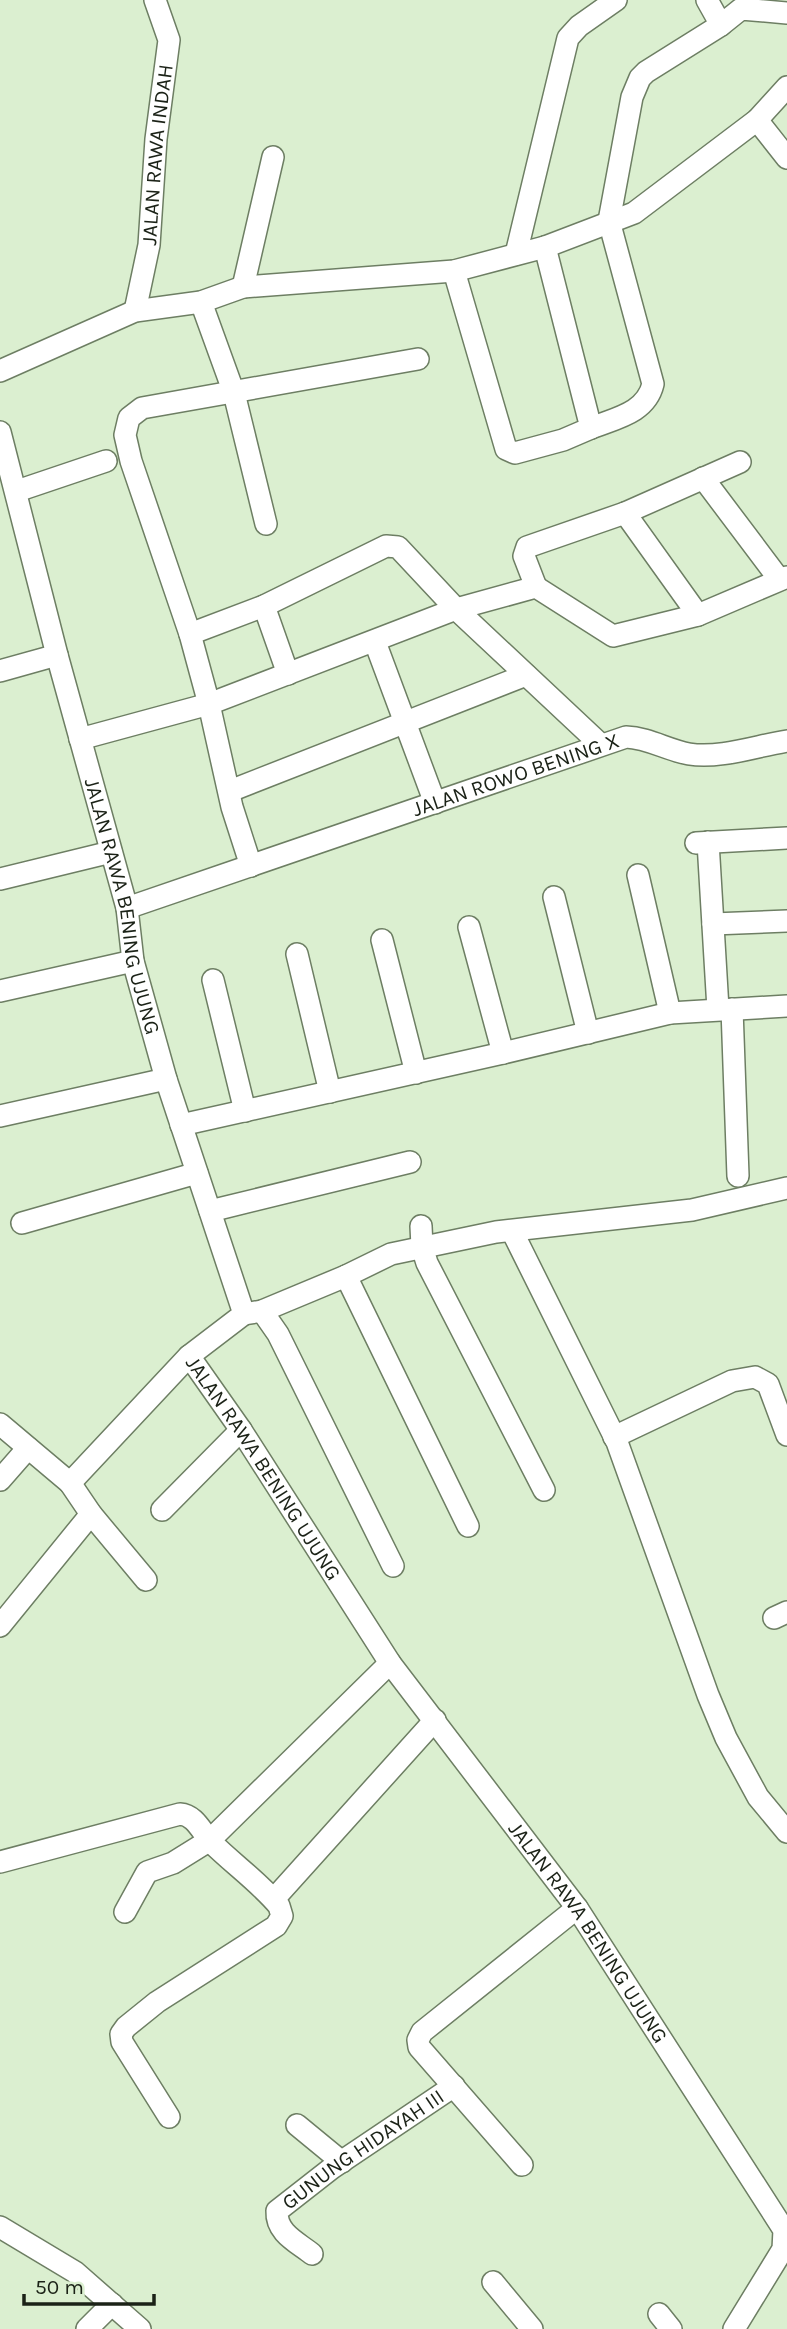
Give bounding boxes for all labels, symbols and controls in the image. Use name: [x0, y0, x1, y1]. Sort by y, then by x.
street label: JALAN RAWA INDAH: [137, 63, 178, 246]
street label: JALAN ROWO BENING X: [409, 728, 622, 821]
street label: JALAN RAWA BENING UJUNG: [80, 775, 165, 1037]
street label: JALAN RAWA BENING UJUNG: [181, 1352, 346, 1585]
street label: JALAN RAWA BENING UJUNG: [504, 1817, 673, 2047]
street label: GUNUNG HIDAYAH III: [277, 2084, 448, 2215]
scale bar: [24, 2262, 154, 2306]
text: 50 m: [35, 2275, 84, 2299]

